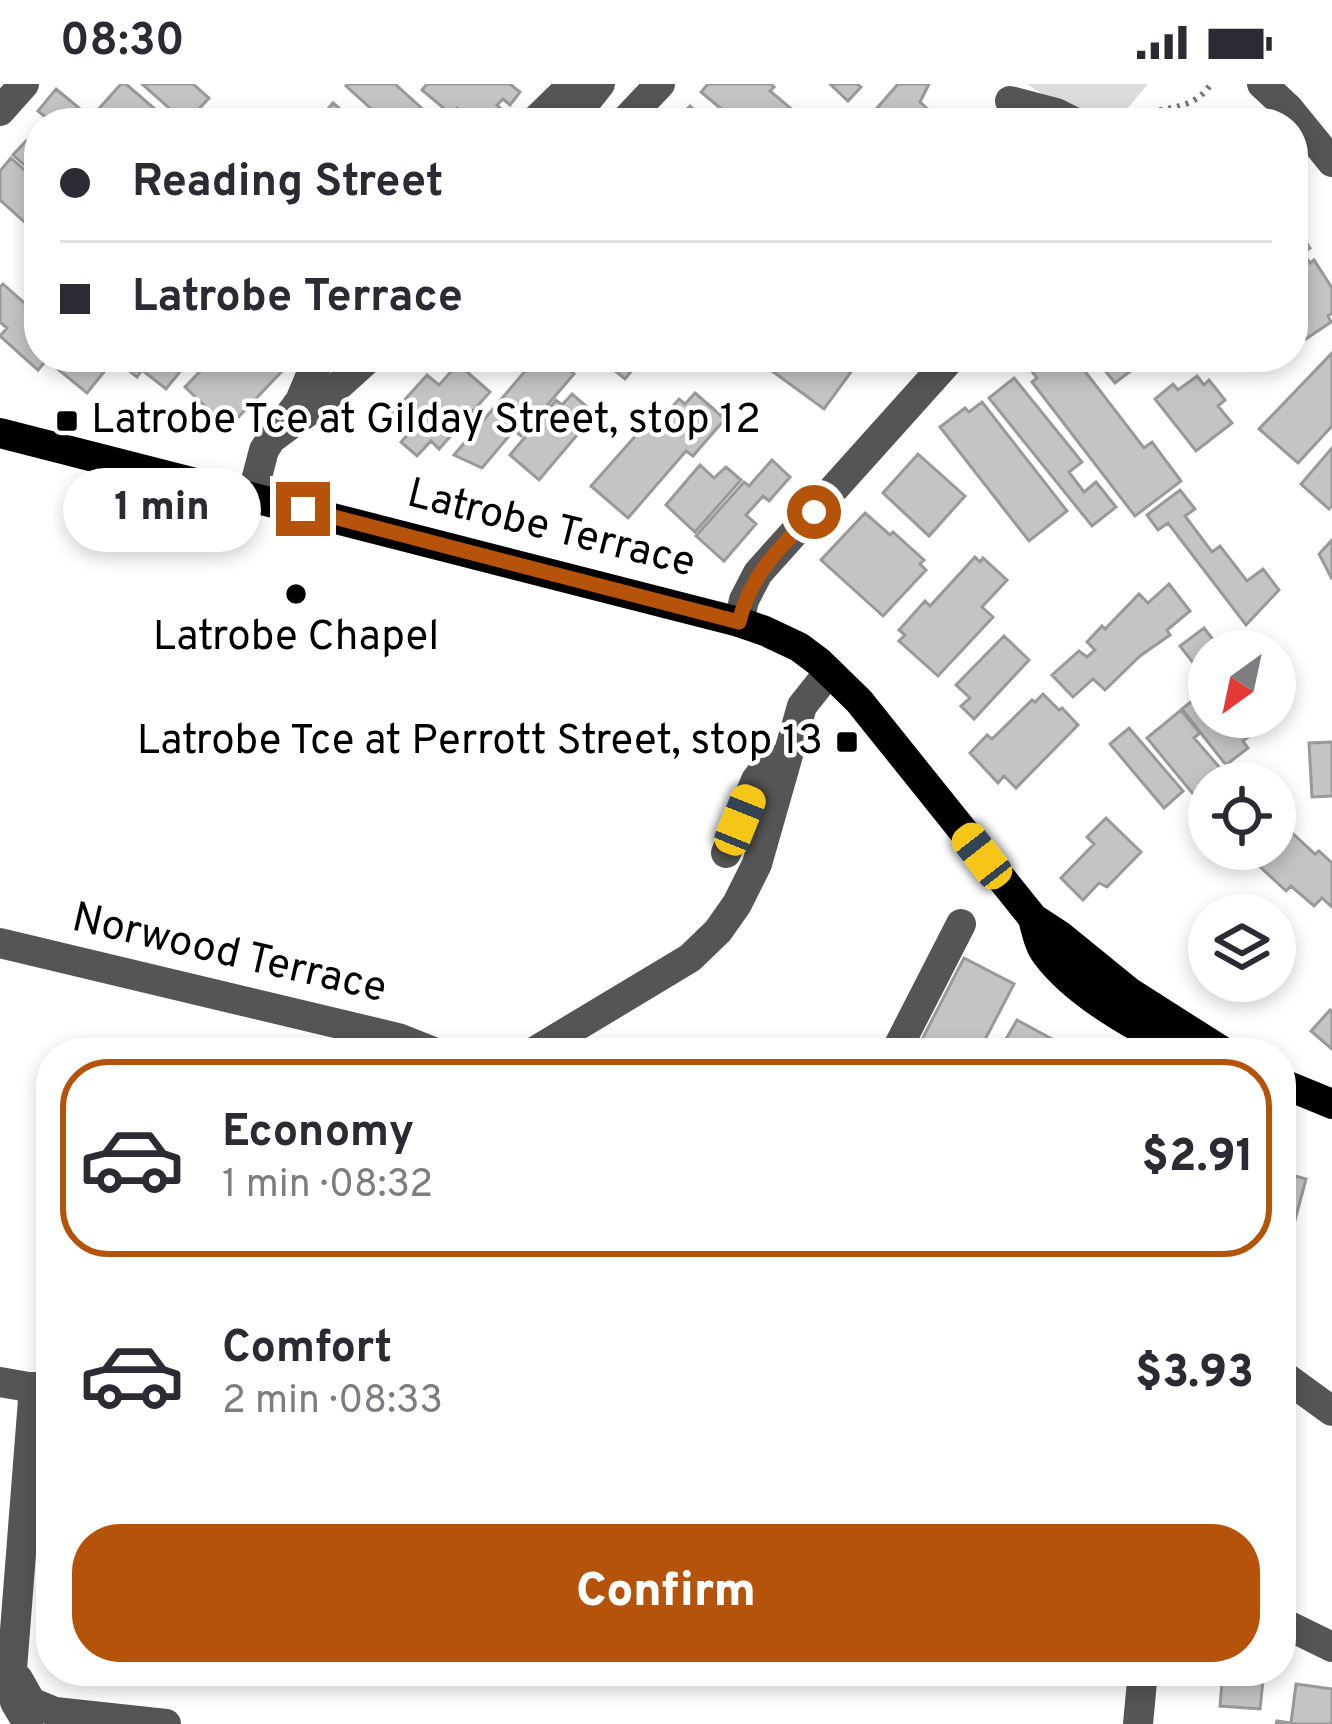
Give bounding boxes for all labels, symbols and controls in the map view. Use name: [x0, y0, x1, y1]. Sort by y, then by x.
text: 08:30: [60, 14, 185, 71]
text: Reading Street: [132, 155, 444, 212]
text: Latrobe Terrace: [132, 270, 463, 327]
place label: Latrobe Tce at Gilday Street, stop 12: [91, 395, 761, 448]
marker: Latrobe Tce at Gilday Street, stop 12: [54, 408, 80, 434]
callout: 1 min: [63, 467, 261, 551]
street label: Latrobe Terrace: [402, 469, 700, 591]
route end: [276, 482, 330, 536]
text: 1 min: [114, 485, 210, 534]
route start: [787, 485, 841, 539]
marker: Latrobe Chapel: [283, 581, 309, 607]
place label: Latrobe Chapel: [153, 612, 439, 665]
north arrow: [1188, 630, 1296, 738]
map controls: [1188, 630, 1296, 1002]
place label: Latrobe Tce at Perrott Street, stop 13: [137, 716, 823, 769]
marker: Latrobe Tce at Perrott Street, stop 13: [834, 729, 860, 755]
button: locate: [1188, 762, 1296, 870]
car: [710, 780, 770, 860]
car: [946, 817, 1018, 895]
street label: Norwood Terrace: [67, 893, 391, 1017]
button: layers: [1188, 894, 1296, 1002]
icon: car: [78, 1104, 186, 1212]
text: Economy: [222, 1105, 414, 1162]
text: $2.91: [1142, 1130, 1254, 1187]
text: 1 min · 08:32: [222, 1162, 433, 1211]
icon: car: [78, 1320, 186, 1428]
text: Comfort: [222, 1321, 392, 1378]
text: $3.93: [1135, 1346, 1254, 1403]
text: 2 min · 08:33: [222, 1378, 443, 1427]
button: Confirm: [72, 1524, 1260, 1662]

